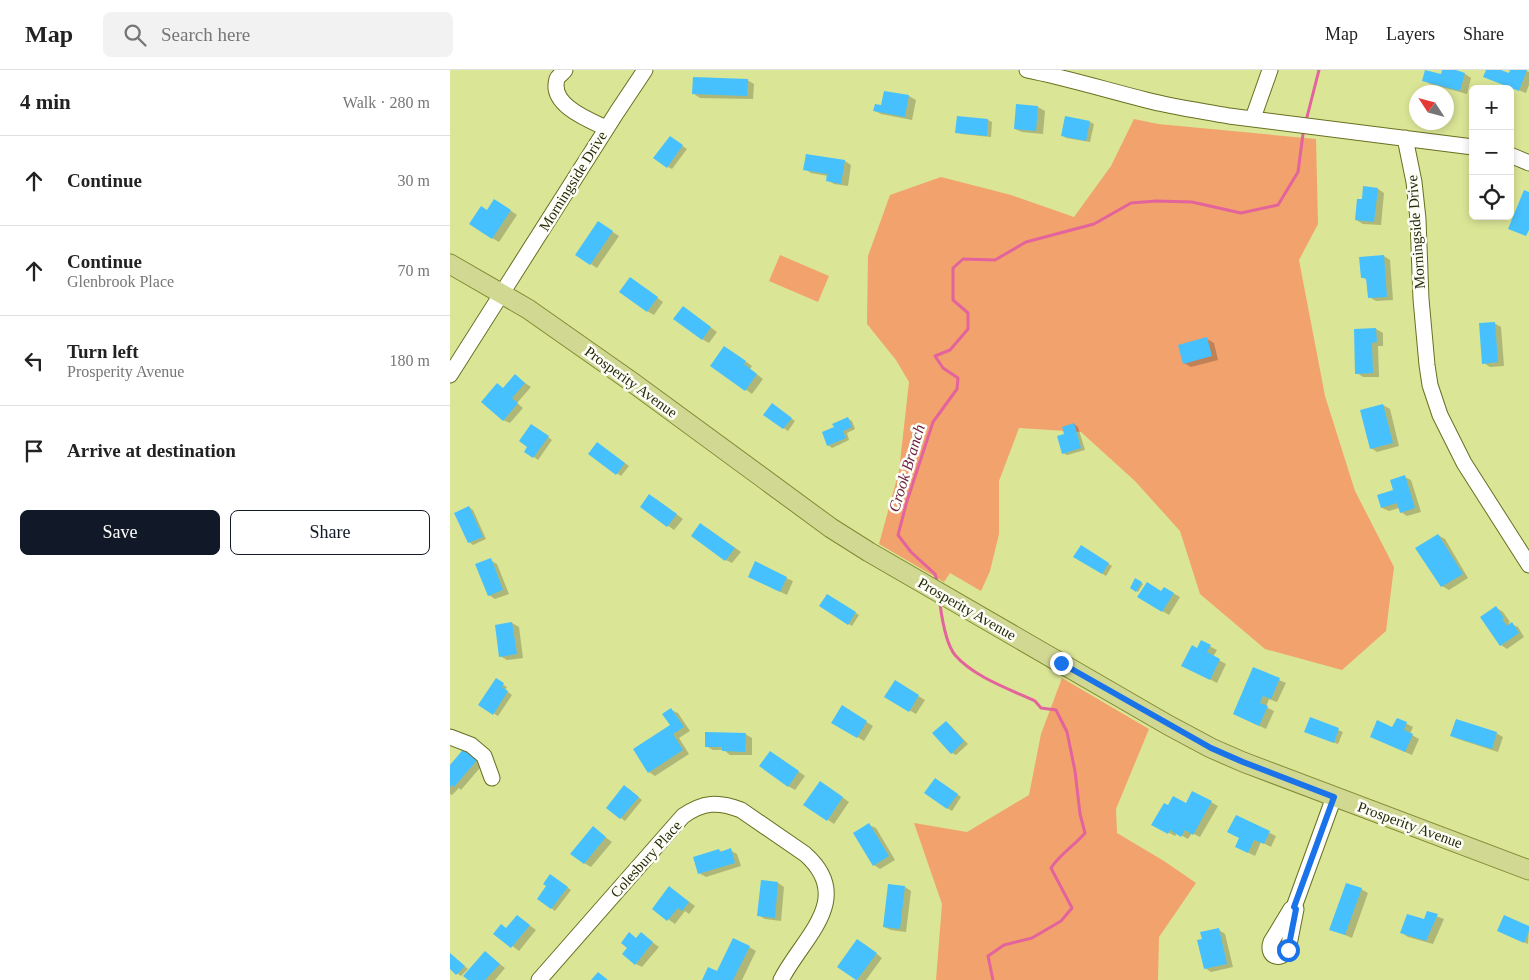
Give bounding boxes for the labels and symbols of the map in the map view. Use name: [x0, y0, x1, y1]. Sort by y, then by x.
north arrow: [1409, 85, 1454, 130]
street label: Morningside Drive: [536, 128, 610, 234]
street label: Morningside Drive: [1404, 174, 1428, 290]
street label: Prosperity Avenue: [582, 343, 681, 421]
water label: Crook Branch: [885, 422, 928, 514]
street label: Prosperity Avenue: [915, 575, 1019, 644]
route end: [1050, 652, 1073, 675]
street label: Prosperity Avenue: [1356, 799, 1465, 851]
street label: Colesbury Place: [607, 817, 685, 901]
route start: [1277, 939, 1300, 962]

